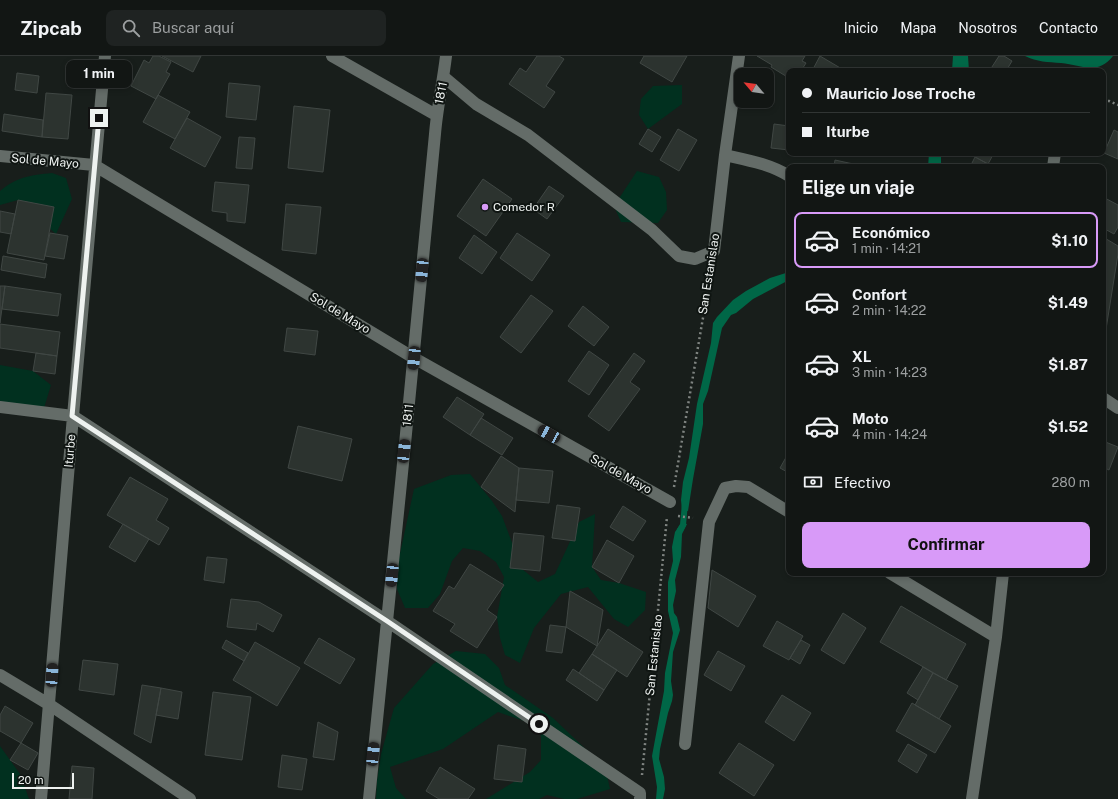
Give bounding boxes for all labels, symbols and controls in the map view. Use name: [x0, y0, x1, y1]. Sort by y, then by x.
search box: [106, 10, 386, 46]
text: Zipcab: [20, 17, 82, 39]
icon: search: [120, 17, 142, 39]
text: Buscar aquí: [152, 19, 234, 36]
text: Inicio: [844, 20, 878, 36]
text: Mapa: [900, 20, 936, 36]
text: Nosotros: [958, 20, 1017, 36]
text: Contacto: [1039, 20, 1098, 36]
callout: 1 min: [66, 60, 132, 88]
text: 1 min: [83, 66, 115, 81]
north arrow: [734, 68, 774, 108]
map controls: [734, 68, 774, 108]
street label: 1811: [432, 81, 450, 105]
text: Mauricio Jose Troche: [826, 85, 976, 102]
route end: [90, 109, 108, 127]
text: Iturbe: [826, 123, 870, 140]
street label: Sol de Mayo: [10, 151, 80, 171]
text: Elige un viaje: [802, 177, 915, 198]
place label: Comedor R: [493, 200, 555, 214]
marker: Comedor R: [480, 202, 490, 212]
icon: car: [804, 222, 840, 258]
text: Económico: [852, 224, 930, 241]
street label: San Estanislao: [696, 232, 722, 316]
text: $1.10: [1051, 232, 1088, 249]
text: 1 min · 14:21: [852, 241, 921, 256]
car: [415, 258, 429, 282]
icon: car: [804, 284, 840, 320]
text: Confort: [852, 286, 907, 303]
street label: Sol de Mayo: [307, 289, 373, 337]
text: $1.49: [1048, 294, 1088, 311]
text: 2 min · 14:22: [852, 303, 926, 318]
car: [407, 345, 421, 371]
icon: car: [804, 346, 840, 382]
text: XL: [852, 348, 871, 365]
text: $1.87: [1048, 356, 1088, 373]
text: 3 min · 14:23: [852, 365, 927, 380]
street label: 1811: [400, 403, 416, 427]
icon: car: [804, 408, 840, 444]
text: Moto: [852, 410, 889, 427]
text: $1.52: [1048, 418, 1088, 435]
car: [536, 423, 562, 445]
text: 4 min · 14:24: [852, 427, 927, 442]
street label: Iturbe: [62, 433, 78, 468]
car: [397, 438, 411, 464]
street label: Sol de Mayo: [588, 451, 654, 497]
icon: cash: [802, 471, 824, 493]
text: Efectivo: [834, 474, 891, 491]
text: 280 m: [1052, 475, 1090, 490]
button: Confirmar: [802, 522, 1090, 568]
car: [385, 562, 399, 588]
street label: San Estanislao: [643, 613, 665, 696]
car: [45, 663, 59, 687]
route start: [530, 715, 548, 733]
car: [366, 741, 380, 767]
scale bar: [12, 771, 74, 790]
text: 20 m: [18, 774, 43, 786]

